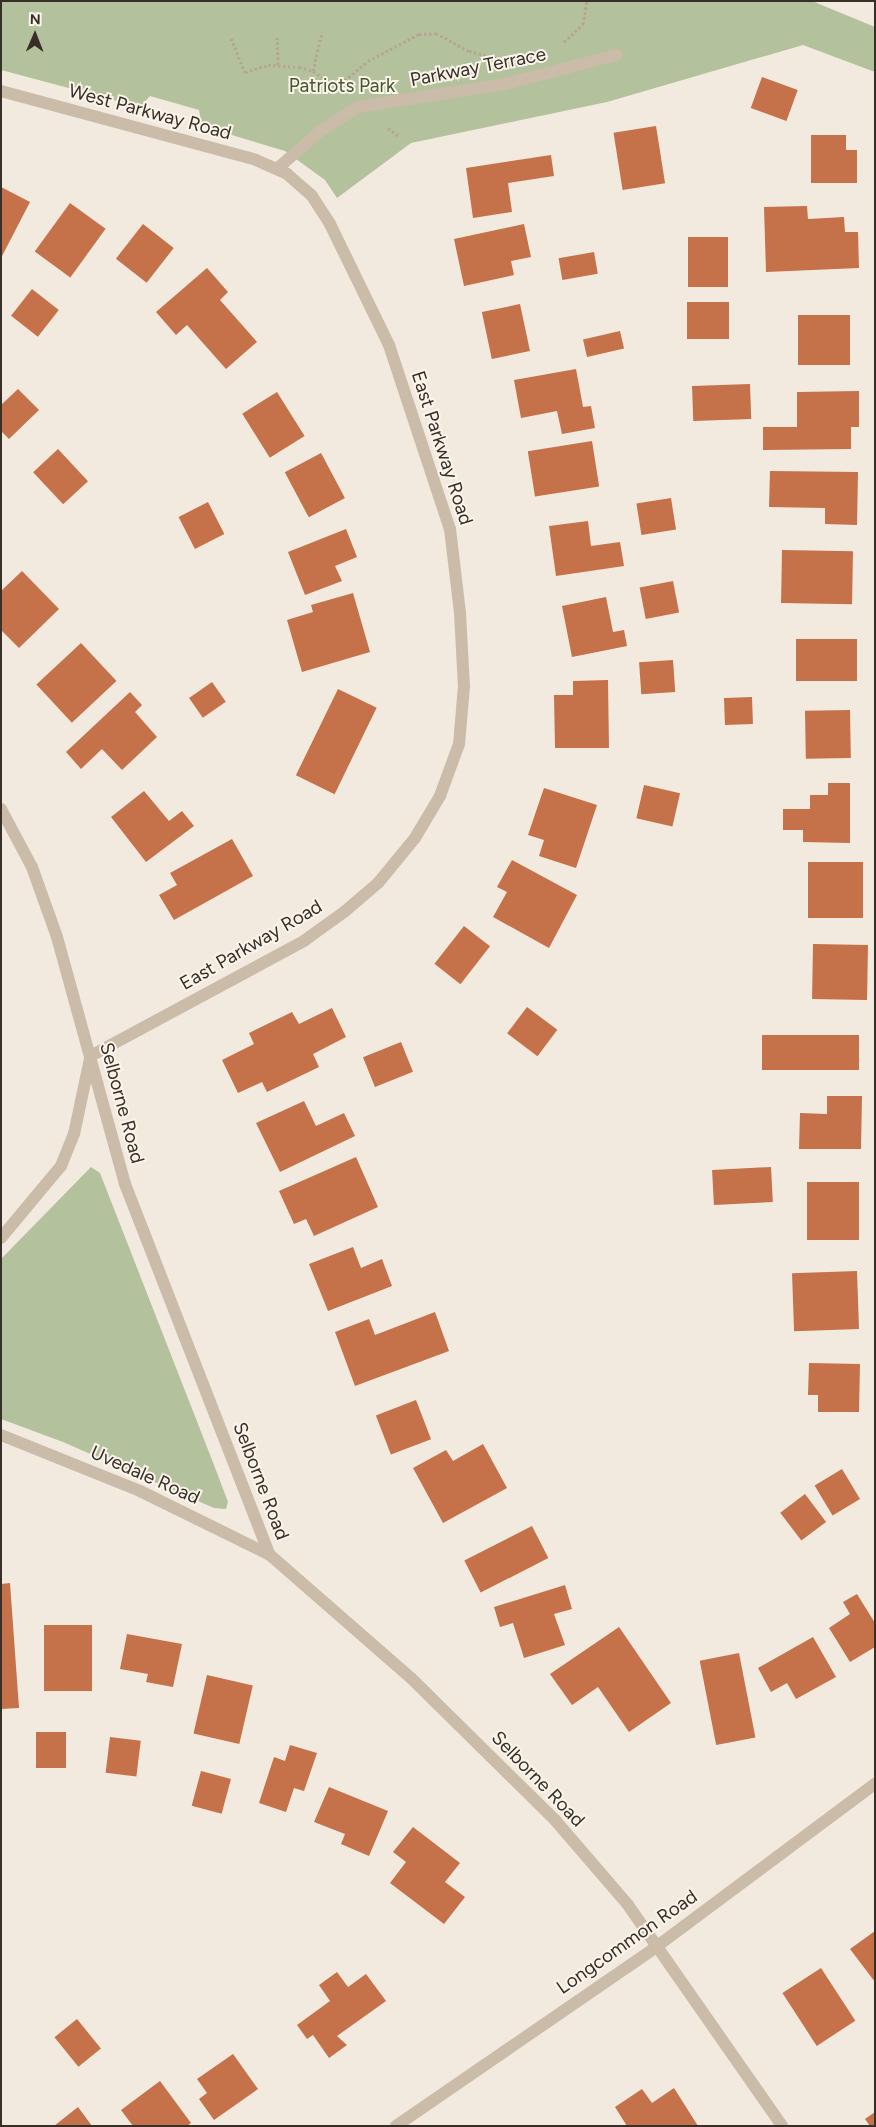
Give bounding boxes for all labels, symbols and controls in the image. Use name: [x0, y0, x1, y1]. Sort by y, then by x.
north arrow: [10, 10, 60, 60]
text: N: [30, 11, 41, 28]
street label: Parkway Terrace: [408, 43, 548, 91]
park label: Patriots Park: [289, 75, 395, 97]
street label: West Parkway Road: [66, 79, 234, 145]
street label: East Parkway Road: [406, 368, 478, 528]
street label: East Parkway Road: [176, 895, 326, 995]
street label: Selborne Road: [95, 1040, 149, 1166]
street label: Selborne Road: [228, 1419, 294, 1543]
street label: Uvedale Road: [87, 1441, 203, 1509]
street label: Selborne Road: [487, 1726, 589, 1832]
street label: Longcommon Road: [552, 1885, 702, 1999]

